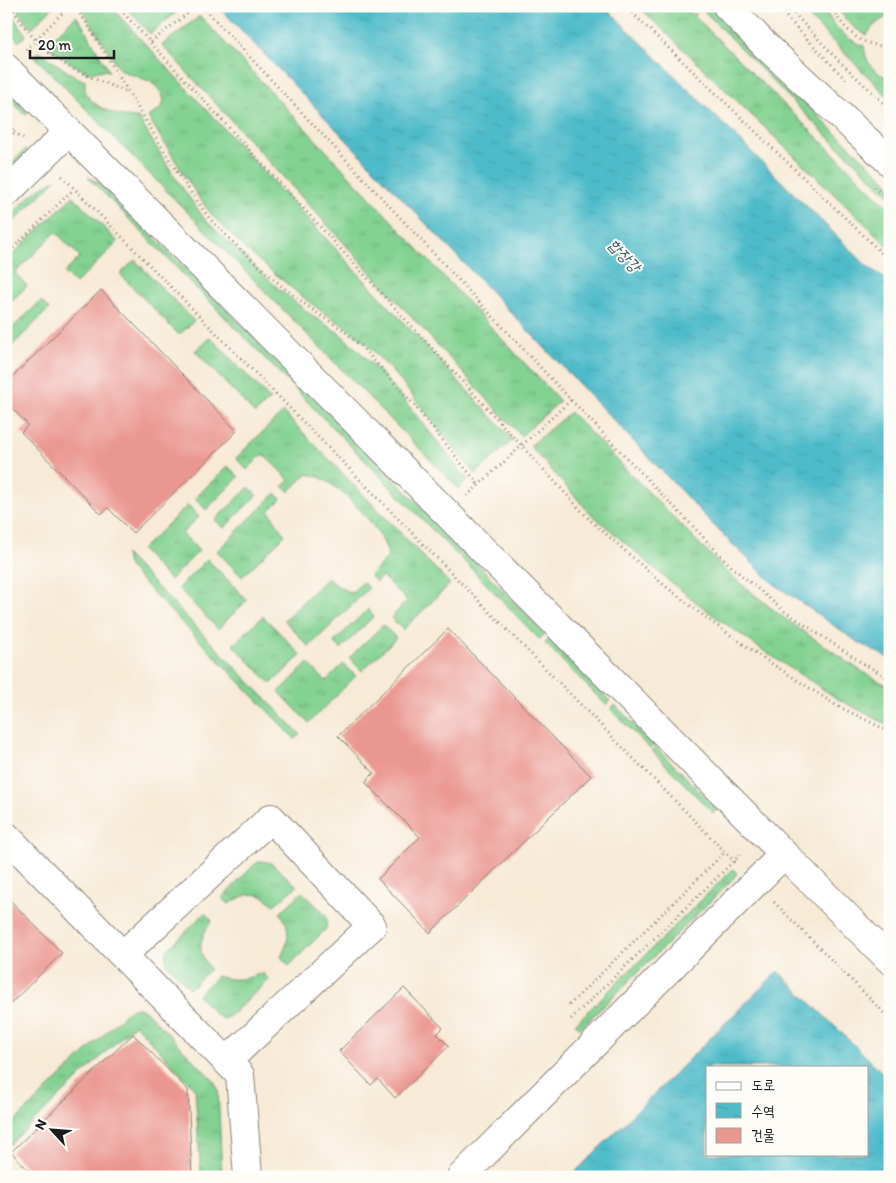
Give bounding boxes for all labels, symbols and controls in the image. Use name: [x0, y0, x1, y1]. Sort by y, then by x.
scale bar: [30, 28, 114, 60]
text: 20 m: [38, 36, 72, 54]
water label: 합장강: [605, 235, 646, 277]
legend: [706, 1066, 868, 1156]
text: 도로: [751, 1076, 775, 1094]
text: 수역: [751, 1102, 775, 1120]
north arrow: [28, 1106, 78, 1156]
text: N: [31, 1117, 50, 1132]
text: 건물: [751, 1126, 775, 1144]

